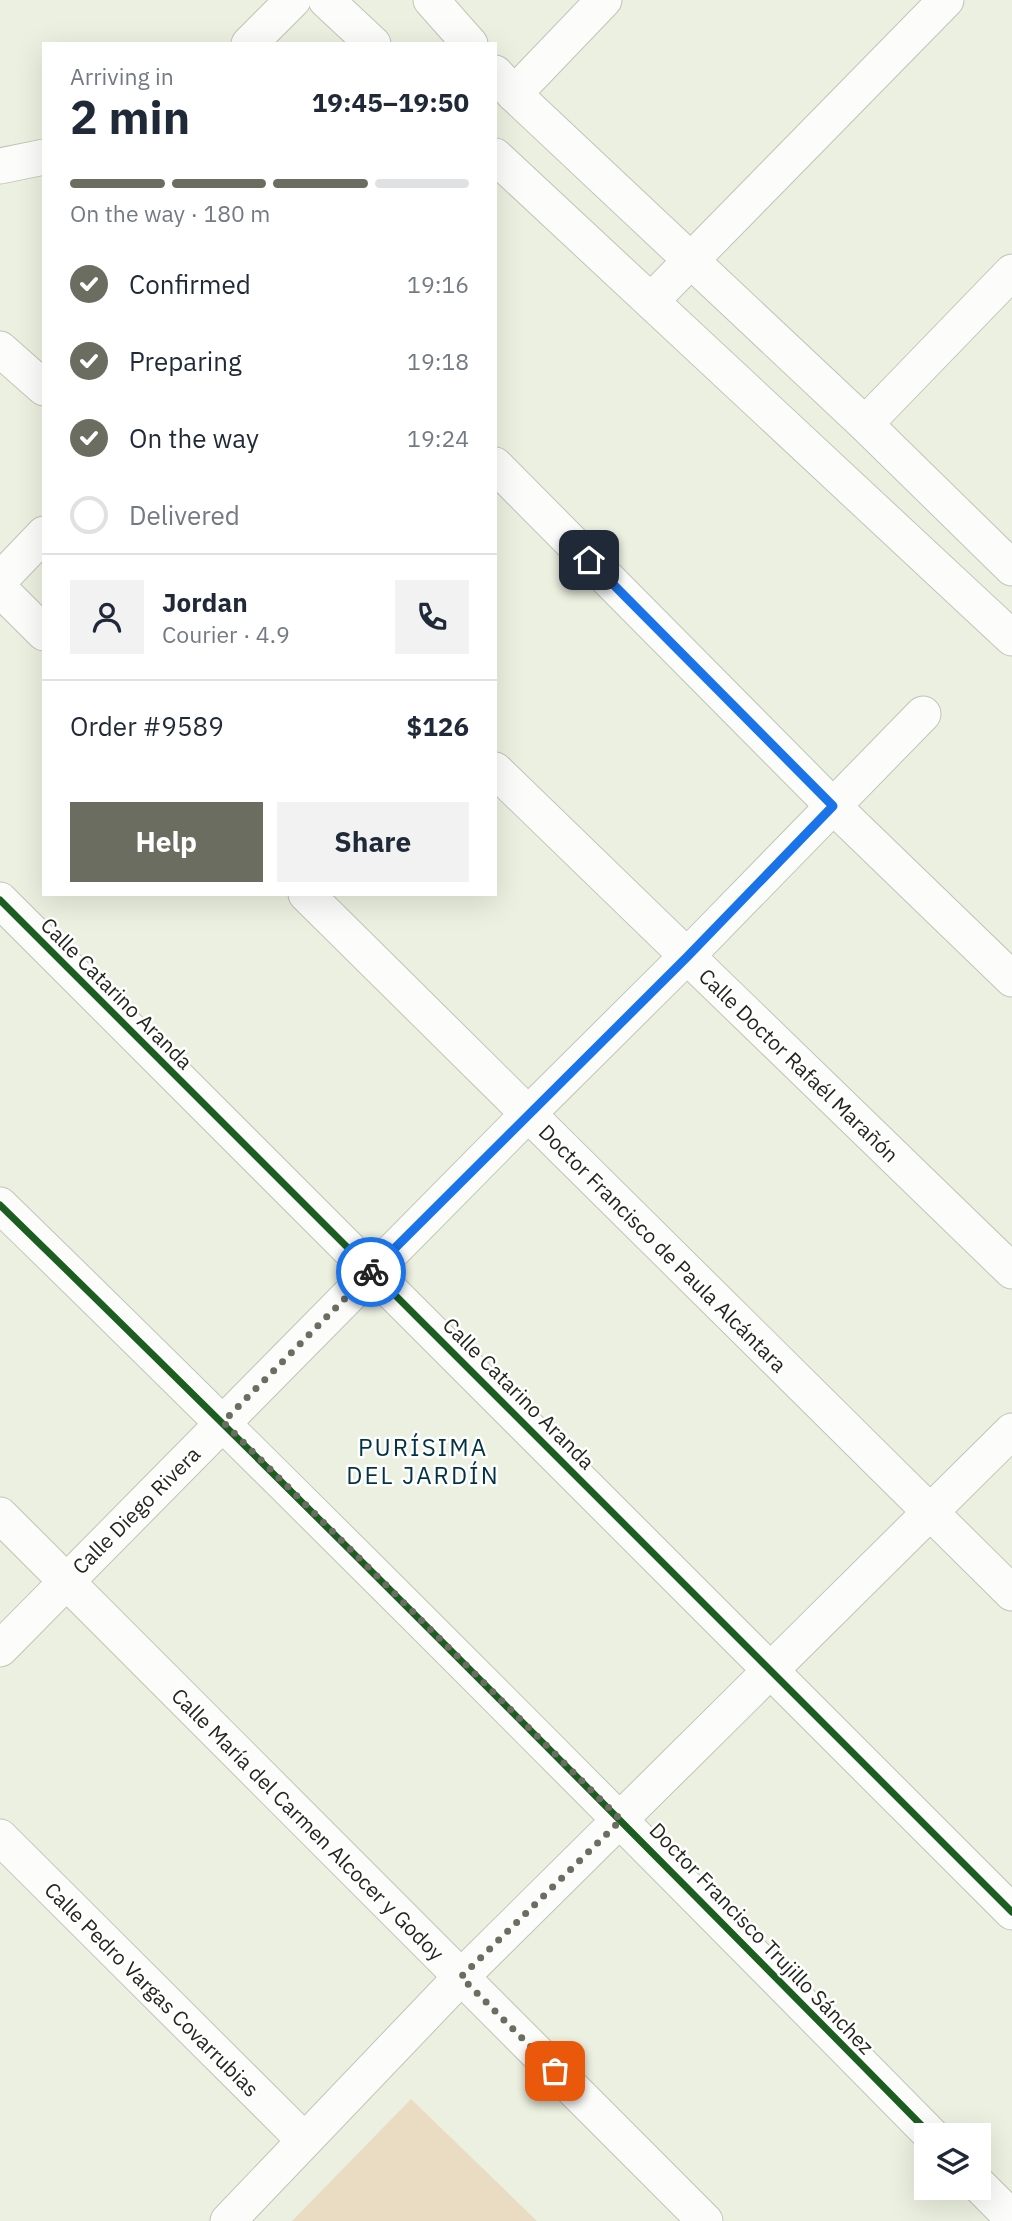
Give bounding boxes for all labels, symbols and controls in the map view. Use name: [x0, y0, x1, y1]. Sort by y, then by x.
text: Arriving in: [70, 61, 174, 91]
text: 19:45–19:50: [312, 85, 469, 119]
text: 2 min: [70, 87, 190, 147]
text: On the way · 180 m: [70, 198, 270, 228]
icon: check: [70, 265, 108, 303]
text: Confirmed: [129, 267, 251, 301]
text: 19:16: [407, 269, 469, 299]
icon: check: [70, 342, 108, 380]
text: Preparing: [129, 344, 242, 378]
text: 19:18: [407, 346, 469, 376]
icon: check: [70, 419, 108, 457]
text: On the way: [129, 421, 259, 455]
text: 19:24: [407, 423, 469, 453]
text: Delivered: [129, 498, 240, 532]
pin: [559, 530, 619, 590]
icon: home: [570, 541, 608, 579]
button: person: [70, 580, 144, 654]
button: phone: [395, 580, 469, 654]
text: Jordan: [162, 585, 248, 619]
text: Courier · 4.9: [162, 619, 290, 649]
text: Order #9589: [70, 709, 224, 743]
text: $126: [407, 709, 469, 743]
button: Help: [70, 802, 263, 882]
button: Share: [277, 802, 469, 882]
street label: Calle Catarino Aranda: [35, 911, 199, 1075]
street label: Calle Doctor Rafaél Marañón: [693, 962, 905, 1168]
street label: Doctor Francisco de Paula Alcántara: [533, 1118, 793, 1378]
courier: [336, 1237, 406, 1307]
icon: bike: [352, 1253, 390, 1291]
street label: Calle Catarino Aranda: [437, 1311, 601, 1475]
district label: PURÍSIMA DEL JARDÍN: [346, 1431, 500, 1491]
street label: Calle Diego Rivera: [66, 1440, 206, 1580]
street label: Calle María del Carmen Alcocer y Godoy: [166, 1682, 451, 1967]
street label: Doctor Francisco Trujillo Sánchez: [644, 1816, 880, 2060]
street label: Calle Pedro Vargas Covarrubias: [39, 1876, 265, 2102]
pin: [525, 2041, 585, 2101]
icon: bag: [536, 2052, 574, 2090]
map controls: [914, 2123, 991, 2200]
button: layers: [914, 2123, 991, 2200]

